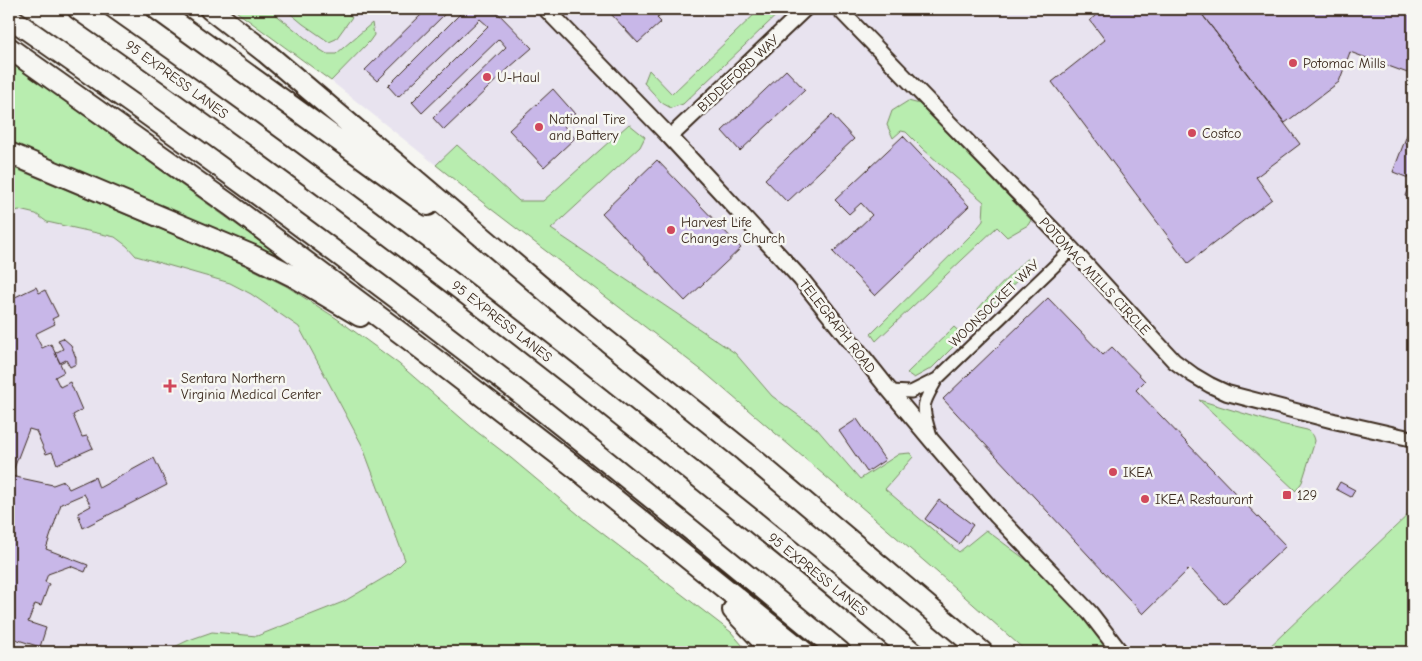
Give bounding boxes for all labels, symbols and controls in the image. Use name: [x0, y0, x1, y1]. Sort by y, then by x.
street label: BIDDEFORD WAY: [694, 31, 783, 116]
street label: 95 EXPRESS LANES: [122, 36, 232, 123]
place label: Potomac Mills: [1303, 55, 1386, 72]
marker: Potomac Mills: [1287, 57, 1299, 69]
place label: U-Haul: [497, 69, 540, 86]
marker: U-Haul: [481, 71, 493, 83]
place label: National Tire and Battery: [549, 111, 626, 144]
marker: National Tire and Battery: [533, 121, 545, 133]
place label: Costco: [1202, 125, 1241, 142]
marker: Costco: [1186, 127, 1198, 139]
place label: Harvest Life Changers Church: [681, 214, 785, 247]
street label: POTOMAC MILLS CIRCLE: [1036, 214, 1154, 339]
marker: Harvest Life Changers Church: [665, 224, 677, 236]
street label: WOONSOCKET WAY: [945, 255, 1044, 351]
street label: TELEGRAPH ROAD: [796, 276, 880, 377]
street label: 95 EXPRESS LANES: [448, 277, 556, 366]
place label: Sentara Northern Virginia Medical Center: [181, 370, 321, 403]
marker: Sentara Northern Virginia Medical Center: [163, 379, 177, 393]
place label: IKEA: [1123, 464, 1153, 481]
marker: IKEA: [1107, 466, 1119, 478]
place label: 129: [1297, 487, 1317, 504]
marker: 129: [1281, 489, 1293, 501]
place label: IKEA Restaurant: [1155, 491, 1254, 508]
marker: IKEA Restaurant: [1139, 493, 1151, 505]
street label: 95 EXPRESS LANES: [765, 529, 871, 620]

